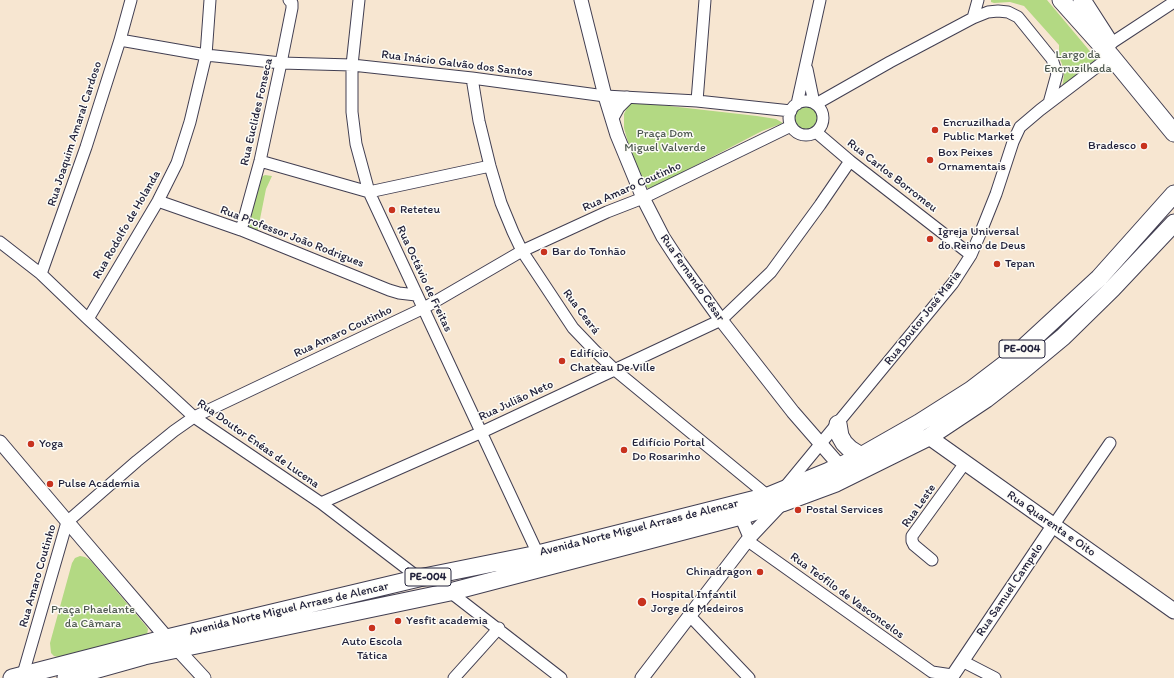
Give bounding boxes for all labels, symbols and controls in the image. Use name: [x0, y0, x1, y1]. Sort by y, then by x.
street label: Rua Inácio Galvão dos Santos: [380, 48, 534, 80]
park label: Largo da Encruzilhada: [1044, 48, 1112, 76]
street label: Rua Euclides Fonseca: [238, 57, 276, 167]
street label: Rua Joaquim Amaral Cardoso: [45, 60, 105, 208]
place label: Encruzilhada Public Market: [943, 116, 1014, 144]
marker: Encruzilhada Public Market: [930, 125, 940, 135]
park label: Praça Dom Miguel Valverde: [624, 127, 706, 155]
street label: Rua Carlos Borromeu: [844, 136, 940, 216]
place label: Bradesco: [1088, 139, 1136, 153]
marker: Bradesco: [1139, 141, 1149, 151]
place label: Box Peixes Ornamentais: [938, 146, 1006, 174]
marker: Box Peixes Ornamentais: [925, 155, 935, 165]
street label: Rua Amaro Coutinho: [580, 159, 684, 215]
street label: Rua Rodolfo de Holanda: [90, 168, 164, 282]
street label: Rua Professor João Rodrigues: [218, 203, 366, 271]
place label: Reteteu: [400, 203, 440, 217]
marker: Reteteu: [387, 205, 397, 215]
street label: Rua Octávio de Freitas: [393, 224, 455, 334]
place label: Igreja Universal do Reino de Deus: [938, 225, 1026, 253]
street label: Rua Fernando César: [657, 232, 727, 324]
marker: Igreja Universal do Reino de Deus: [925, 234, 935, 244]
place label: Bar do Tonhão: [552, 245, 626, 259]
marker: Bar do Tonhão: [539, 247, 549, 257]
place label: Tepan: [1005, 257, 1035, 271]
marker: Tepan: [992, 259, 1002, 269]
street label: Rua Doutor José Maria: [882, 268, 964, 368]
street label: Rua Ceará: [559, 287, 603, 337]
street label: Rua Amaro Coutinho: [292, 303, 394, 361]
road number: PE-004: [999, 340, 1045, 358]
place label: Edifício Chateau De Ville: [570, 347, 655, 375]
marker: Edifício Chateau De Ville: [557, 356, 567, 366]
street label: Rua Julião Neto: [476, 377, 556, 425]
street label: Rua Doutor Enéas de Lucena: [194, 396, 322, 492]
place label: Edifício Portal Do Rosarinho: [632, 436, 705, 464]
place label: Yoga: [39, 437, 63, 451]
marker: Yoga: [26, 439, 36, 449]
marker: Edifício Portal Do Rosarinho: [619, 445, 629, 455]
place label: Pulse Academia: [58, 477, 140, 491]
marker: Pulse Academia: [45, 479, 55, 489]
street label: Rua Leste: [899, 481, 939, 531]
street label: Rua Quarenta e Oito: [1004, 488, 1098, 560]
street label: Avenida Norte Miguel Arraes de Alencar: [538, 496, 740, 560]
place label: Postal Services: [806, 503, 883, 517]
marker: Postal Services: [793, 505, 803, 515]
street label: Rua Amaro Coutinho: [16, 523, 60, 629]
street label: Rua Samuel Campelo: [974, 541, 1046, 639]
street label: Rua Teófilo de Vasconcelos: [787, 550, 907, 642]
place label: Chinadragon: [686, 565, 752, 579]
marker: Chinadragon: [755, 567, 765, 577]
road number: PE-004: [405, 568, 451, 586]
street label: Avenida Norte Miguel Arraes de Alencar: [188, 579, 390, 639]
place label: Hospital Infantil Jorge de Medeiros: [651, 588, 744, 616]
marker: Hospital Infantil Jorge de Medeiros: [636, 596, 648, 608]
park label: Praça Phaelante da Câmara: [51, 603, 135, 631]
place label: Yesfit academia: [406, 614, 488, 628]
marker: Yesfit academia: [393, 616, 403, 626]
marker: Auto Escola Tática: [367, 623, 377, 633]
place label: Auto Escola Tática: [342, 635, 402, 663]

